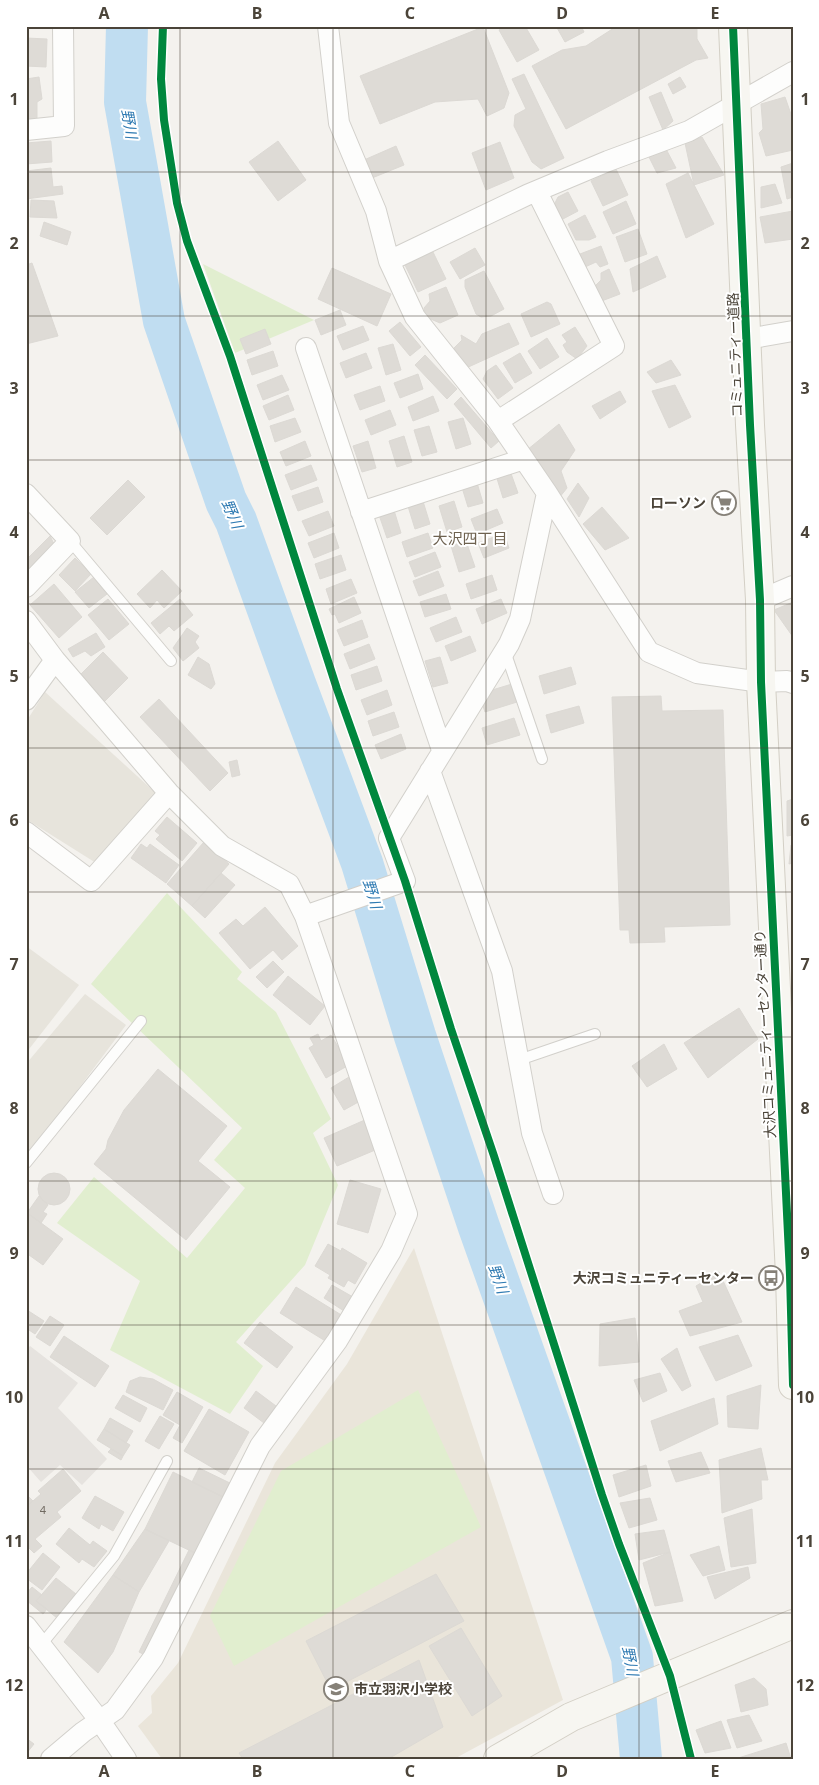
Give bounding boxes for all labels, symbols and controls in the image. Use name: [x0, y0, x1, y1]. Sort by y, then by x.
text: A: [98, 2, 110, 24]
text: B: [252, 2, 262, 24]
text: C: [405, 2, 415, 24]
text: D: [556, 2, 568, 24]
text: E: [711, 2, 720, 24]
text: 1: [9, 88, 19, 110]
text: 1: [800, 88, 810, 110]
water label: 野川: [118, 107, 143, 142]
text: 2: [9, 232, 19, 254]
text: 2: [800, 232, 810, 254]
street label: コミュニティー道路: [723, 292, 746, 418]
text: 3: [9, 377, 19, 399]
text: 3: [800, 377, 810, 399]
supermarket icon: ローソン: [711, 490, 737, 516]
place label: ローソン: [650, 493, 706, 512]
water label: 野川: [218, 496, 249, 533]
text: 4: [9, 521, 19, 543]
text: 4: [800, 521, 810, 543]
district label: 大沢四丁目: [432, 528, 508, 548]
text: 5: [9, 665, 19, 687]
text: 5: [800, 665, 810, 687]
text: 6: [9, 809, 19, 831]
text: 6: [800, 809, 810, 831]
water label: 野川: [359, 876, 387, 913]
street label: 大沢コミュニティーセンター通り: [750, 929, 779, 1139]
text: 7: [9, 953, 19, 975]
text: 7: [800, 953, 810, 975]
text: 8: [9, 1097, 19, 1119]
text: 8: [800, 1097, 810, 1119]
text: 9: [9, 1242, 19, 1264]
text: 9: [800, 1242, 810, 1264]
water label: 野川: [484, 1261, 514, 1298]
bus stop icon: 大沢コミュニティーセンター: [758, 1265, 784, 1291]
place label: 大沢コミュニティーセンター: [573, 1268, 754, 1287]
text: 10: [5, 1386, 23, 1408]
text: 10: [796, 1386, 814, 1408]
house number: 4: [40, 1502, 47, 1517]
text: 11: [5, 1530, 23, 1552]
text: 11: [796, 1530, 814, 1552]
water label: 野川: [618, 1644, 644, 1679]
text: 12: [5, 1674, 23, 1696]
text: 12: [796, 1674, 814, 1696]
school or university icon: 市立羽沢小学校: [323, 1676, 349, 1702]
place label: 市立羽沢小学校: [354, 1679, 452, 1698]
text: A: [98, 1760, 110, 1782]
text: B: [252, 1760, 262, 1782]
text: C: [405, 1760, 415, 1782]
text: D: [556, 1760, 568, 1782]
text: E: [711, 1760, 720, 1782]

